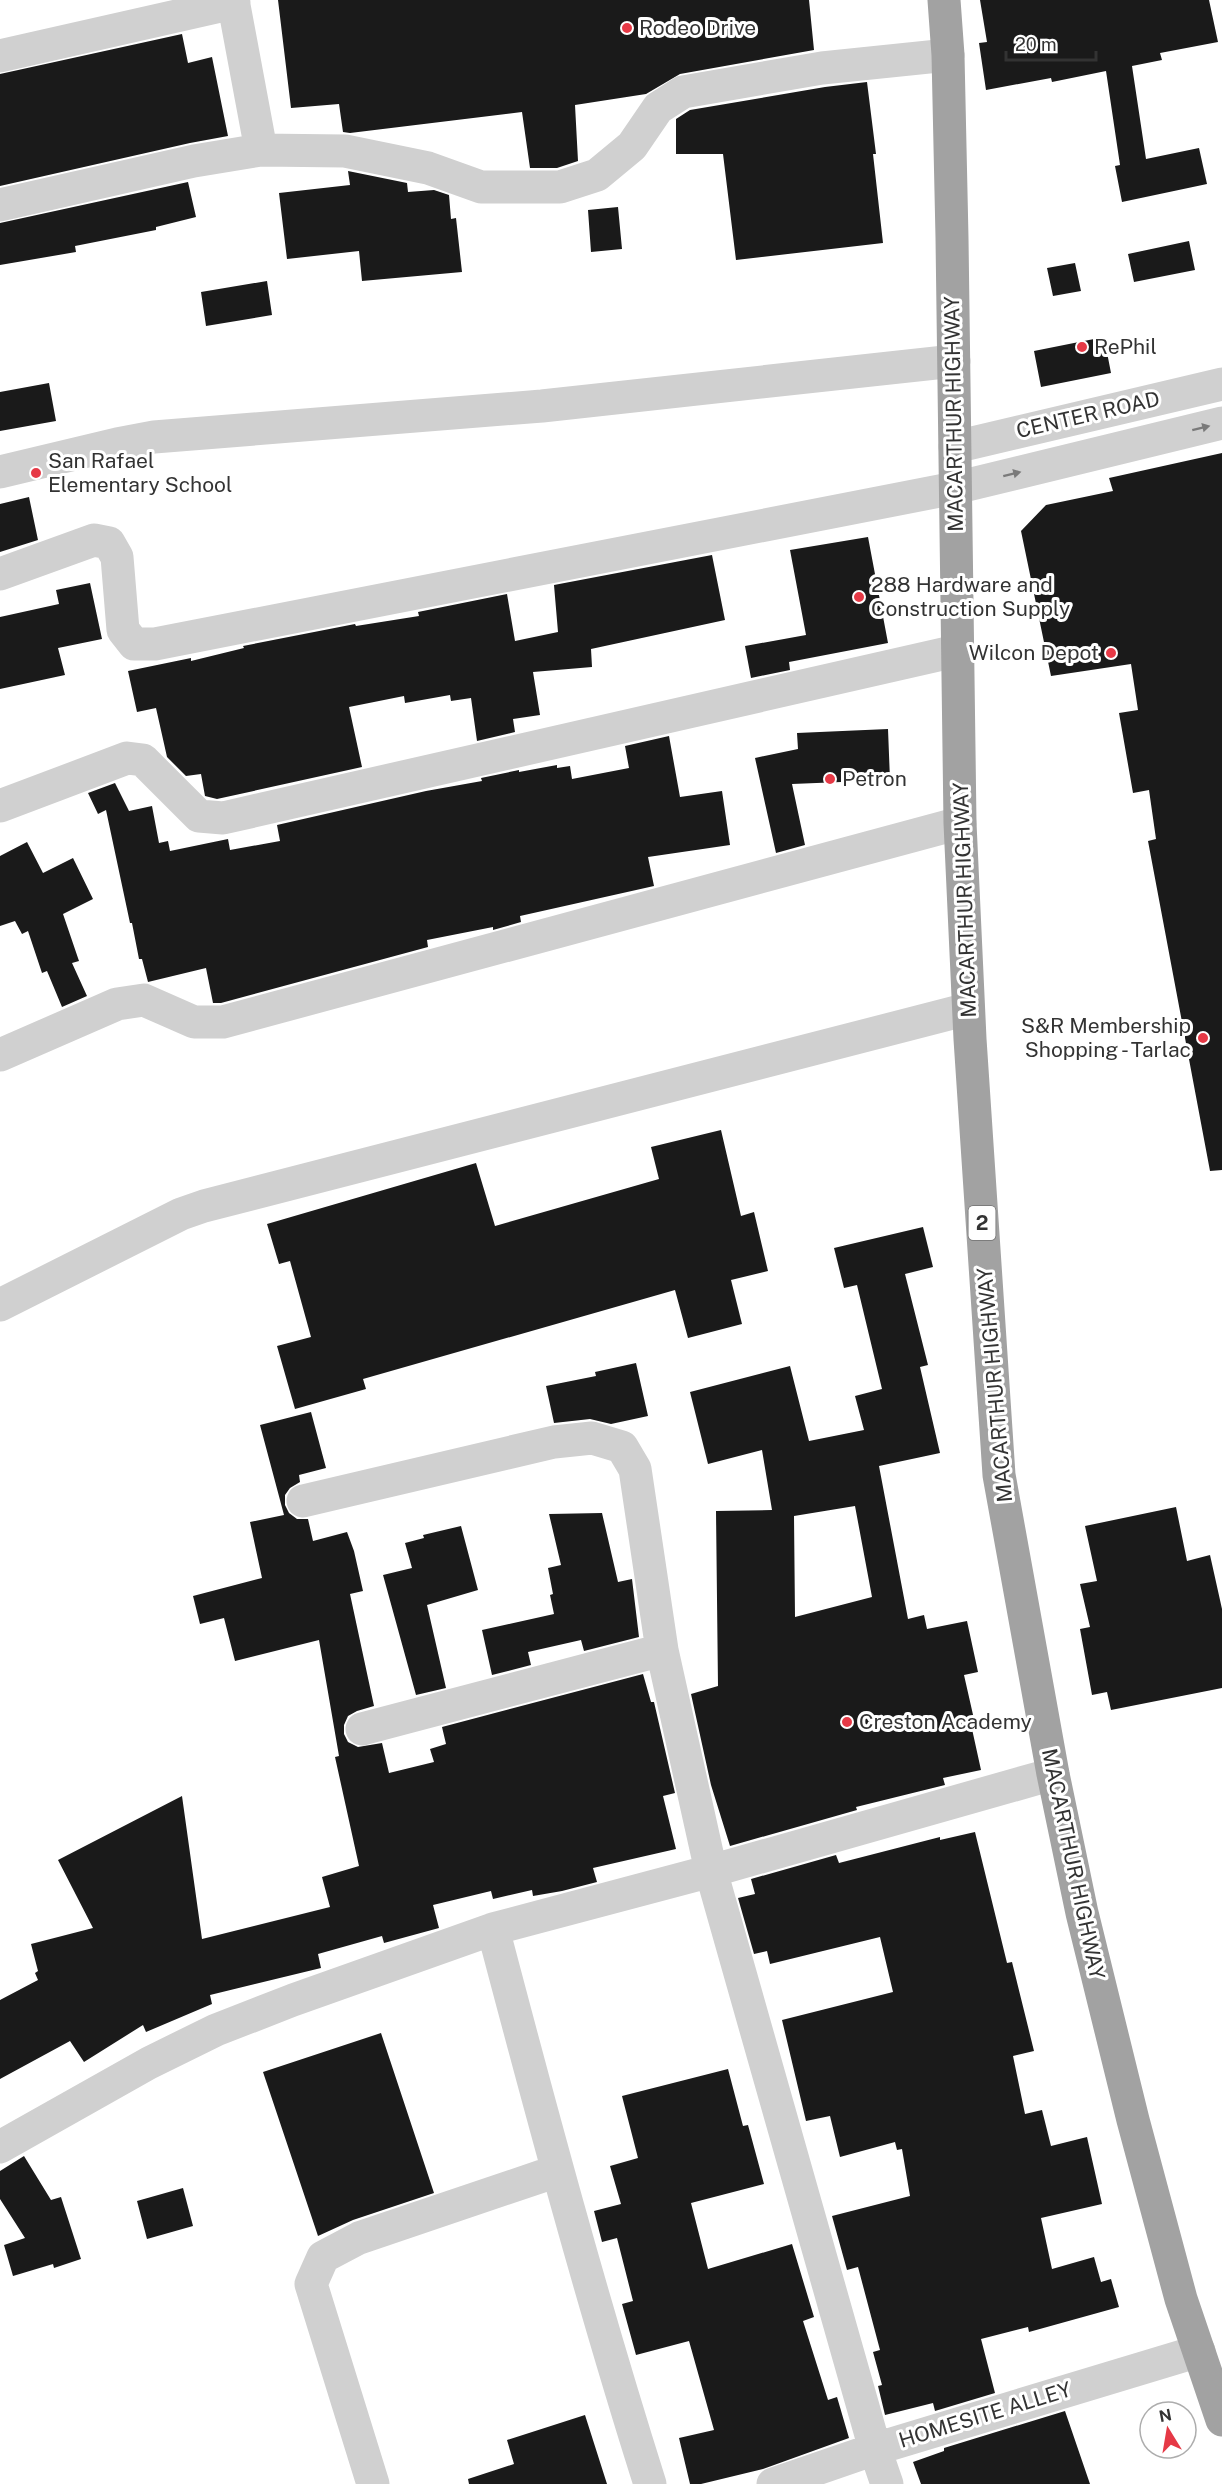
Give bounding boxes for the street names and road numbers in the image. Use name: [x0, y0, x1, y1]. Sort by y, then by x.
street label: MACARTHUR HIGHWAY: [939, 296, 968, 532]
street label: CENTER ROAD: [1014, 386, 1162, 443]
street label: MACARTHUR HIGHWAY: [948, 782, 981, 1018]
road number: 2: [968, 1206, 996, 1240]
street label: MACARTHUR HIGHWAY: [972, 1266, 1017, 1503]
street label: MACARTHUR HIGHWAY: [1037, 1746, 1110, 1982]
street label: HOMESITE ALLEY: [896, 2376, 1074, 2453]

